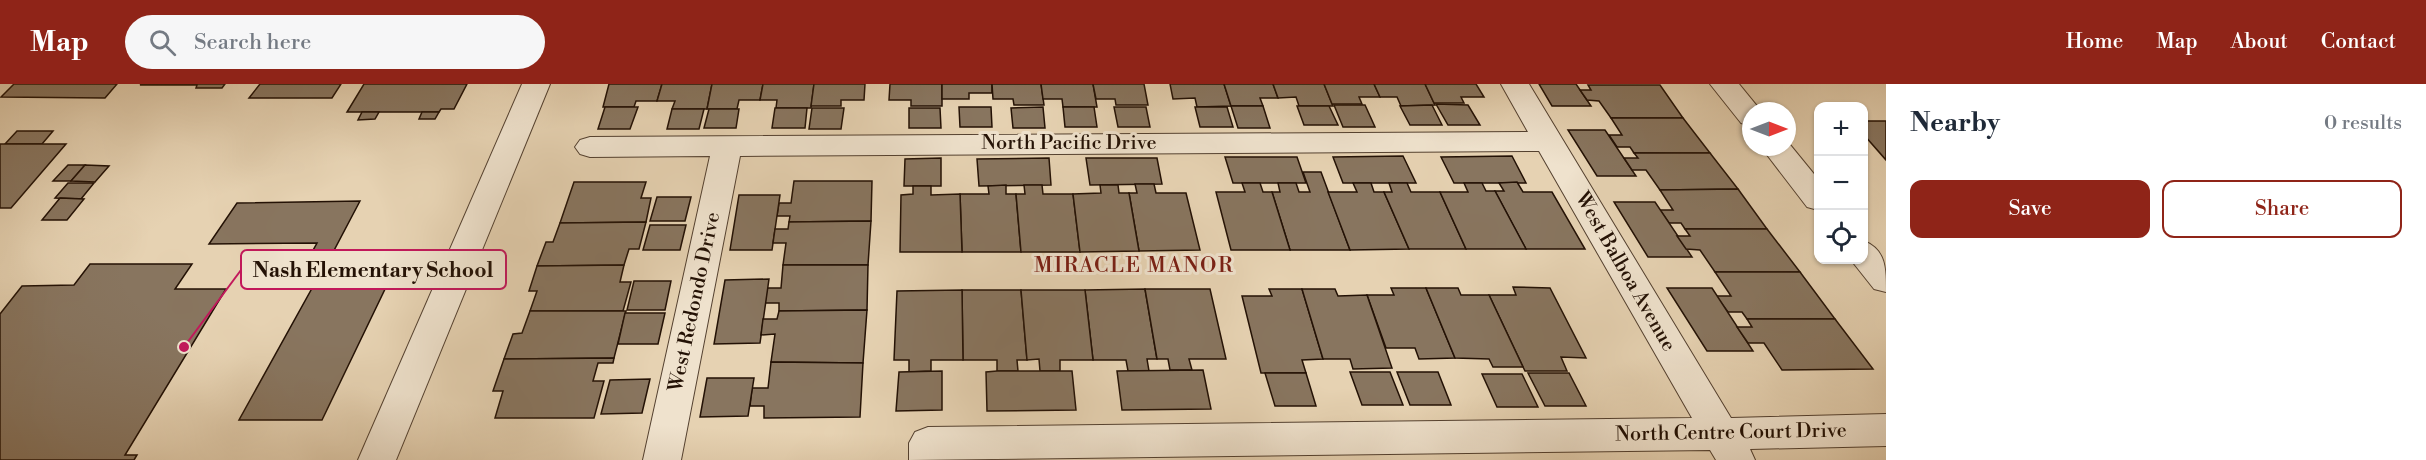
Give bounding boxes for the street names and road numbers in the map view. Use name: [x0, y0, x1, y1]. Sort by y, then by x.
street label: North Pacific Drive: [981, 131, 1157, 156]
street label: West Balboa Avenue: [1569, 187, 1681, 356]
street label: West Redondo Drive: [664, 210, 726, 395]
street label: North Centre Court Drive: [1615, 418, 1847, 448]

